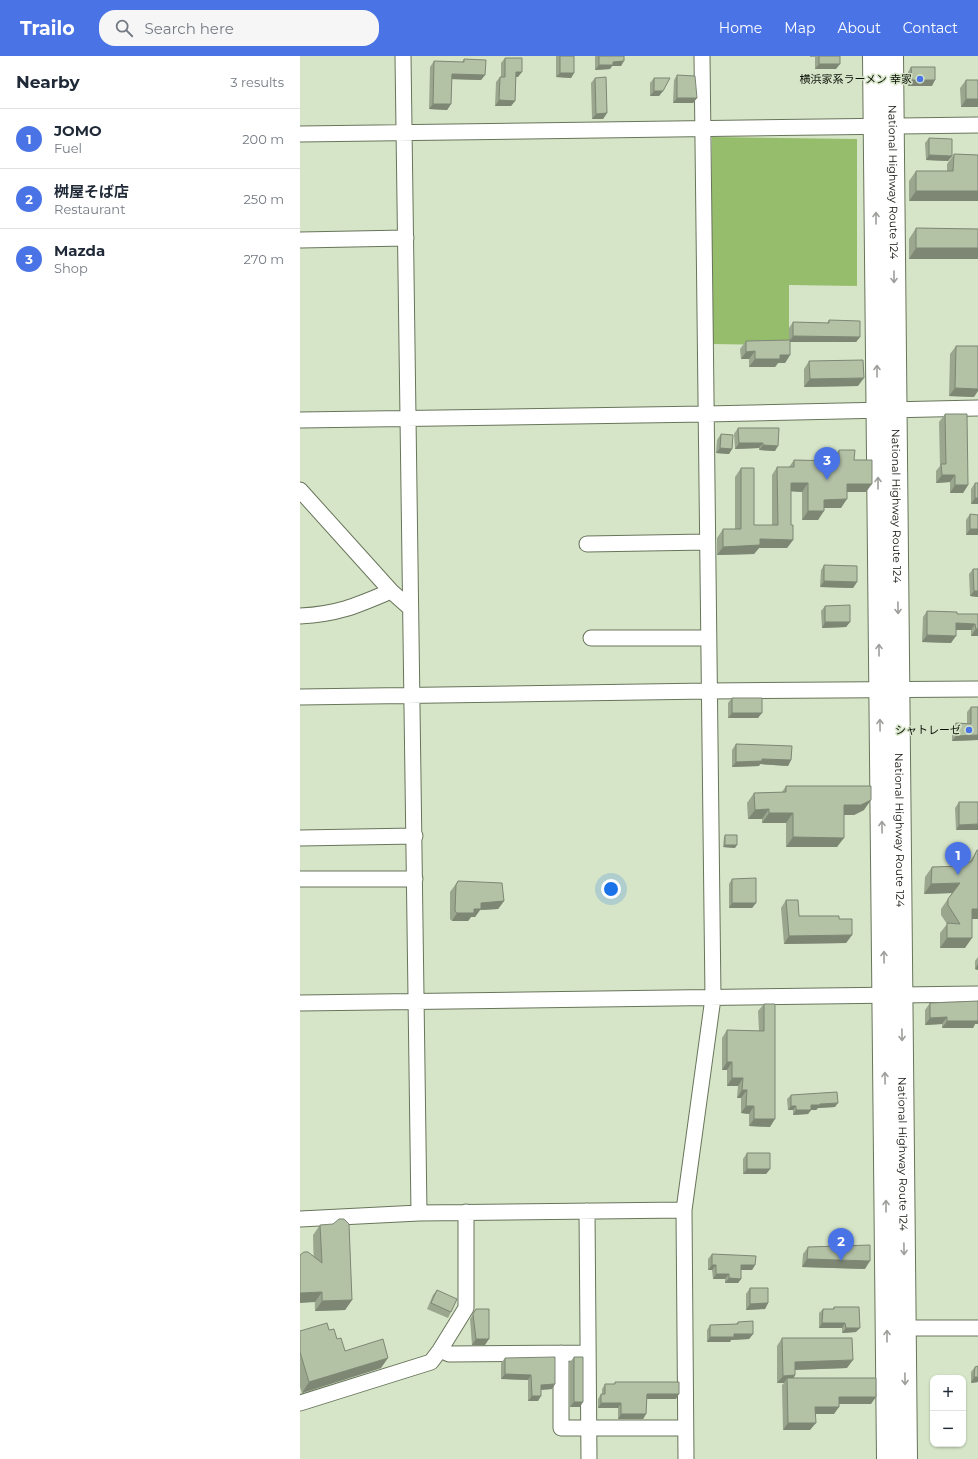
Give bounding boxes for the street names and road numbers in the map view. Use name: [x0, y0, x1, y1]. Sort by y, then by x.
street label: National Highway Route 124: [885, 105, 901, 260]
street label: National Highway Route 124: [889, 429, 904, 584]
street label: National Highway Route 124: [892, 753, 907, 908]
street label: National Highway Route 124: [895, 1077, 911, 1232]

